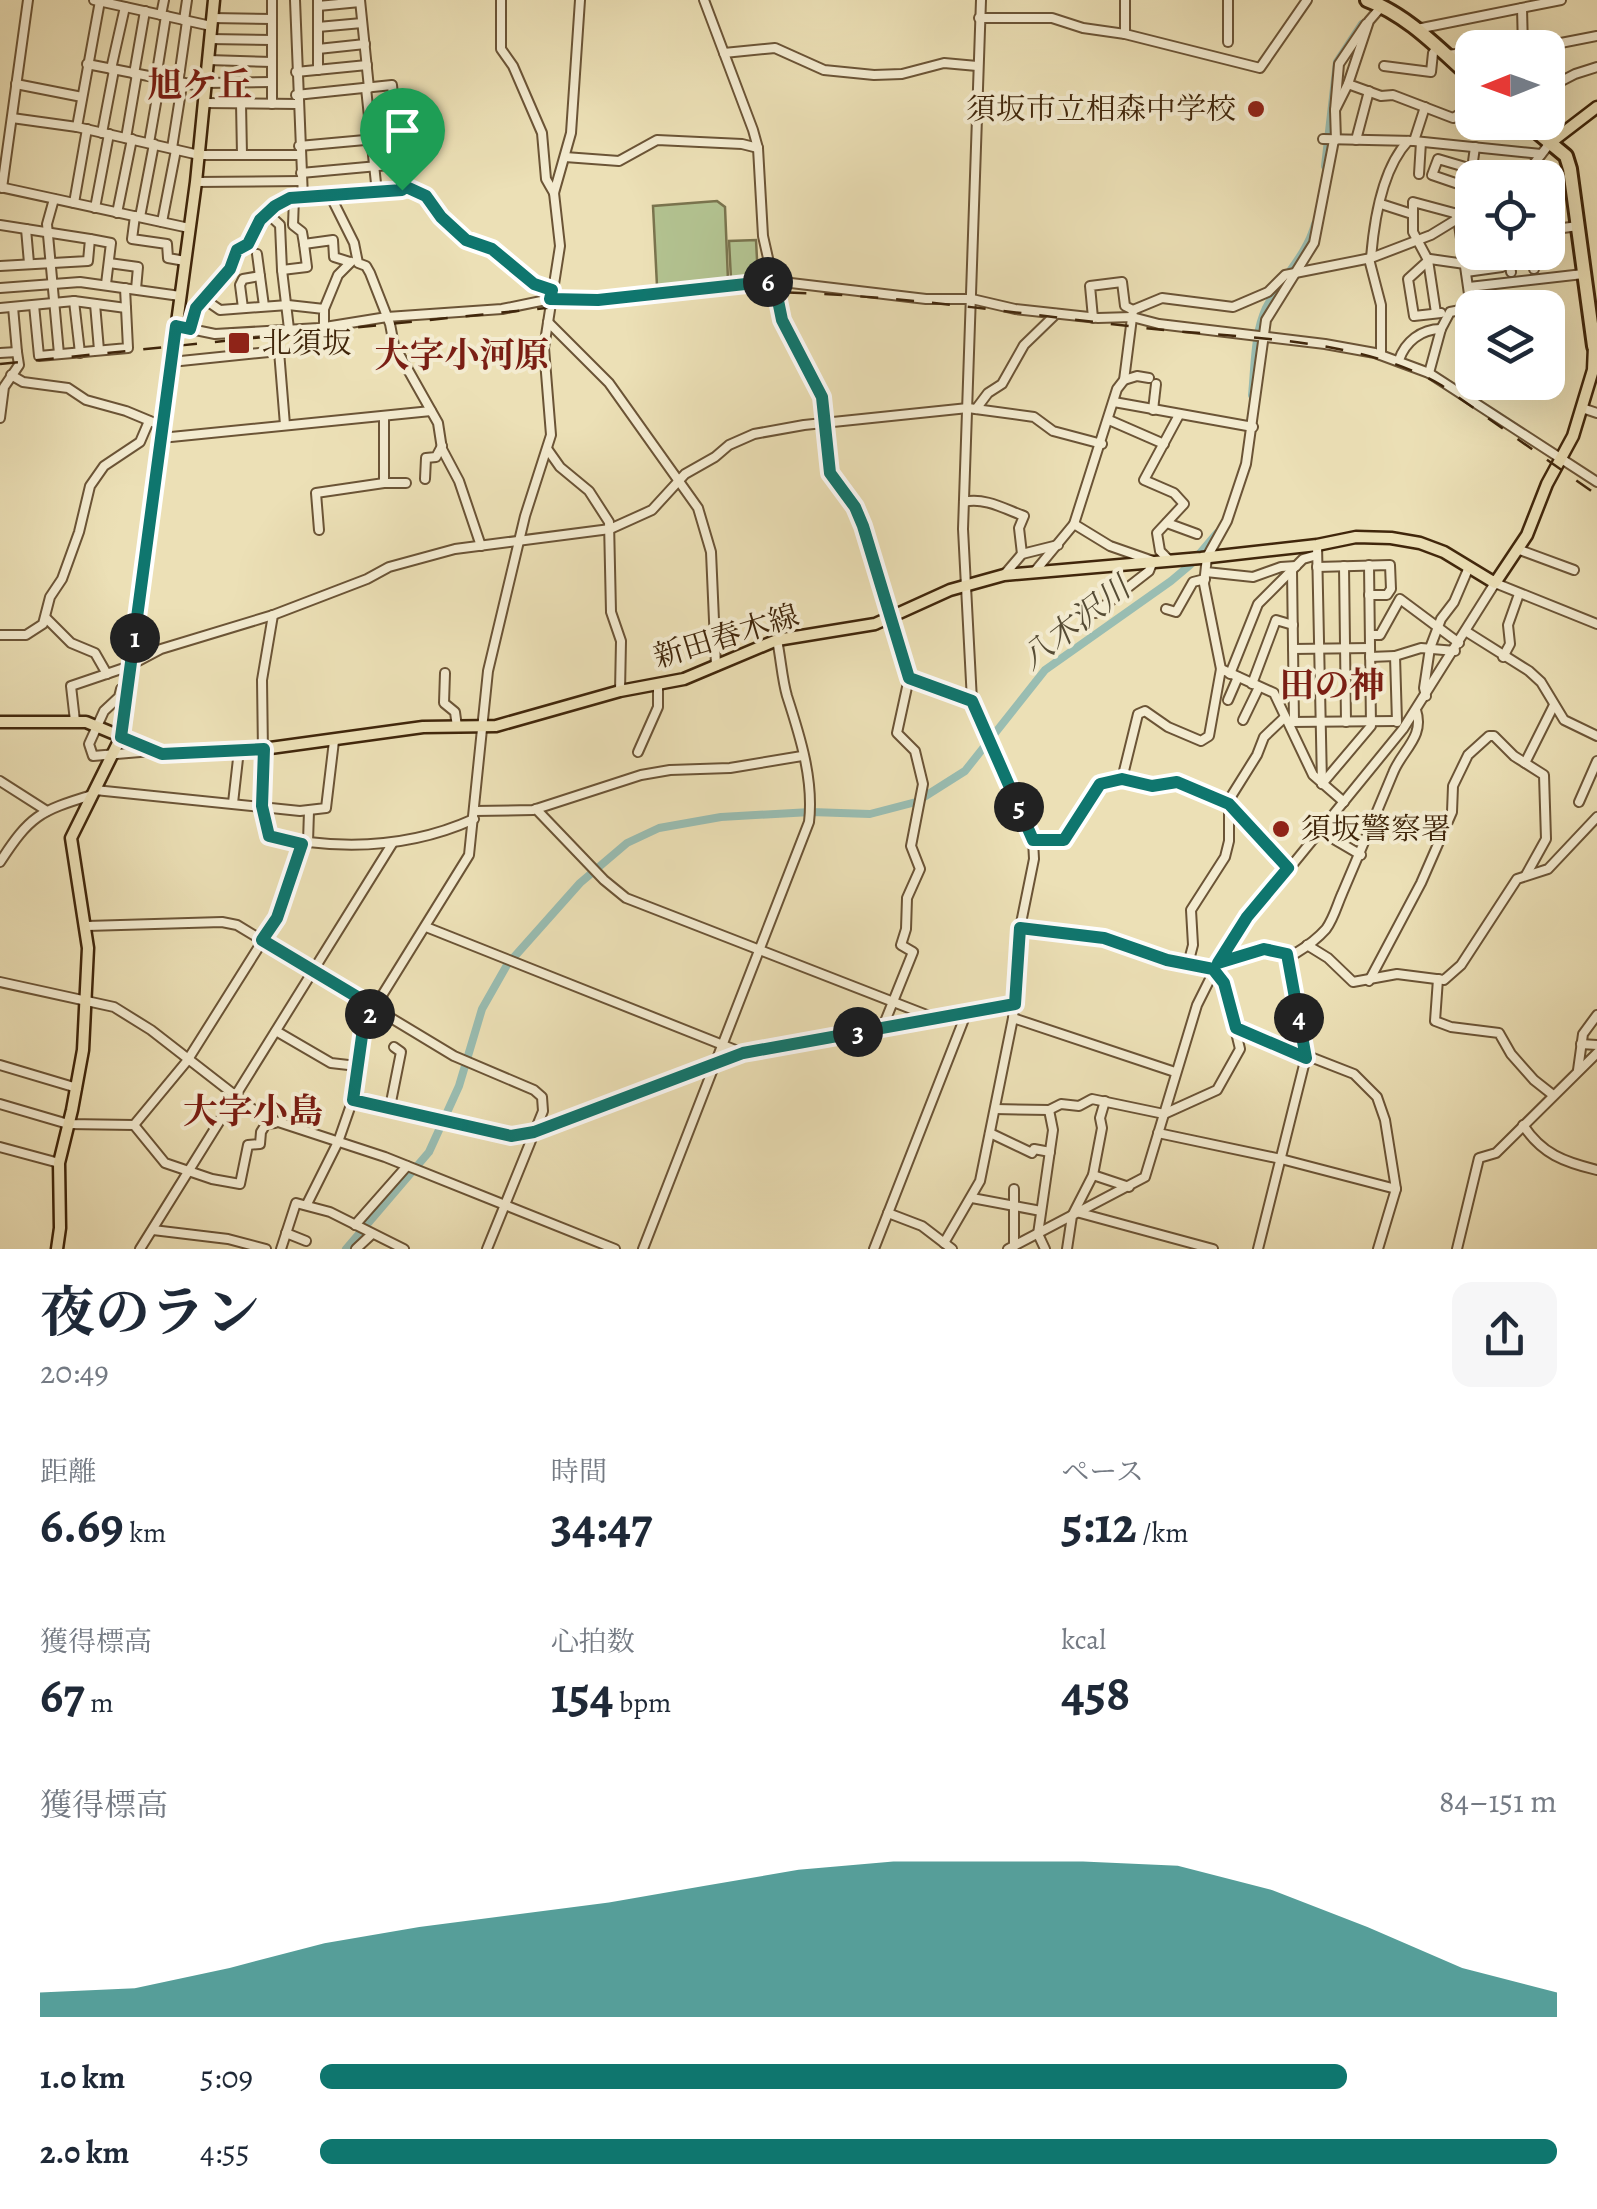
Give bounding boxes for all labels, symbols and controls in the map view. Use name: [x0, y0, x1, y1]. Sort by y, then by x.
north arrow: [1455, 30, 1565, 140]
map controls: [1455, 30, 1565, 400]
district label: 旭ケ丘: [147, 61, 253, 109]
pin: [360, 88, 445, 191]
place label: 須坂市立相森中学校: [966, 89, 1236, 129]
marker: 須坂市立相森中学校: [1245, 98, 1267, 120]
icon: arrive: [375, 103, 430, 158]
button: locate: [1455, 160, 1565, 270]
pin: 6: [743, 257, 793, 307]
text: 6: [761, 263, 775, 301]
button: layers: [1455, 290, 1565, 400]
place label: 北須坂: [262, 323, 352, 363]
marker: 北須坂: [226, 330, 252, 356]
district label: 大字小河原: [374, 331, 550, 379]
water label: 八木沢川: [1011, 564, 1141, 680]
street label: 新田春木線: [648, 595, 804, 677]
pin: 1: [110, 613, 160, 663]
text: 1: [130, 619, 140, 657]
district label: 田の神: [1279, 661, 1385, 709]
pin: 5: [994, 782, 1044, 832]
text: 5: [1013, 788, 1025, 826]
place label: 須坂警察署: [1301, 809, 1451, 849]
marker: 須坂警察署: [1270, 818, 1292, 840]
pin: 2: [345, 989, 395, 1039]
pin: 4: [1274, 993, 1324, 1043]
text: 2: [363, 995, 377, 1033]
text: 4: [1292, 999, 1306, 1037]
pin: 3: [833, 1007, 883, 1057]
text: 3: [852, 1013, 864, 1051]
district label: 大字小島: [183, 1087, 323, 1135]
text: 夜のラン: [40, 1275, 260, 1350]
button: share: [1452, 1282, 1557, 1387]
text: 20:49: [40, 1350, 109, 1394]
text: 距離: [40, 1453, 96, 1491]
text: 時間: [551, 1453, 607, 1491]
text: ペース: [1061, 1453, 1144, 1491]
text: 6.69: [40, 1491, 124, 1559]
text: 34:47: [551, 1491, 652, 1559]
text: 5:12: [1061, 1491, 1137, 1559]
text: km: [124, 1514, 166, 1552]
text: /km: [1137, 1514, 1189, 1552]
text: kcal: [1061, 1621, 1106, 1659]
text: 獲得標高: [40, 1623, 152, 1661]
text: 心拍数: [551, 1623, 635, 1661]
text: 458: [1061, 1659, 1130, 1727]
text: 67: [40, 1661, 85, 1729]
text: 154: [551, 1661, 613, 1729]
text: m: [85, 1684, 114, 1722]
text: bpm: [613, 1684, 671, 1722]
text: 84–151 m: [1439, 1779, 1557, 1823]
text: 獲得標高: [40, 1783, 168, 1827]
text: 1.0 km: [40, 2055, 125, 2099]
text: 5:09: [200, 2055, 253, 2099]
text: 2.0 km: [40, 2130, 129, 2174]
text: 4:55: [200, 2130, 250, 2174]

